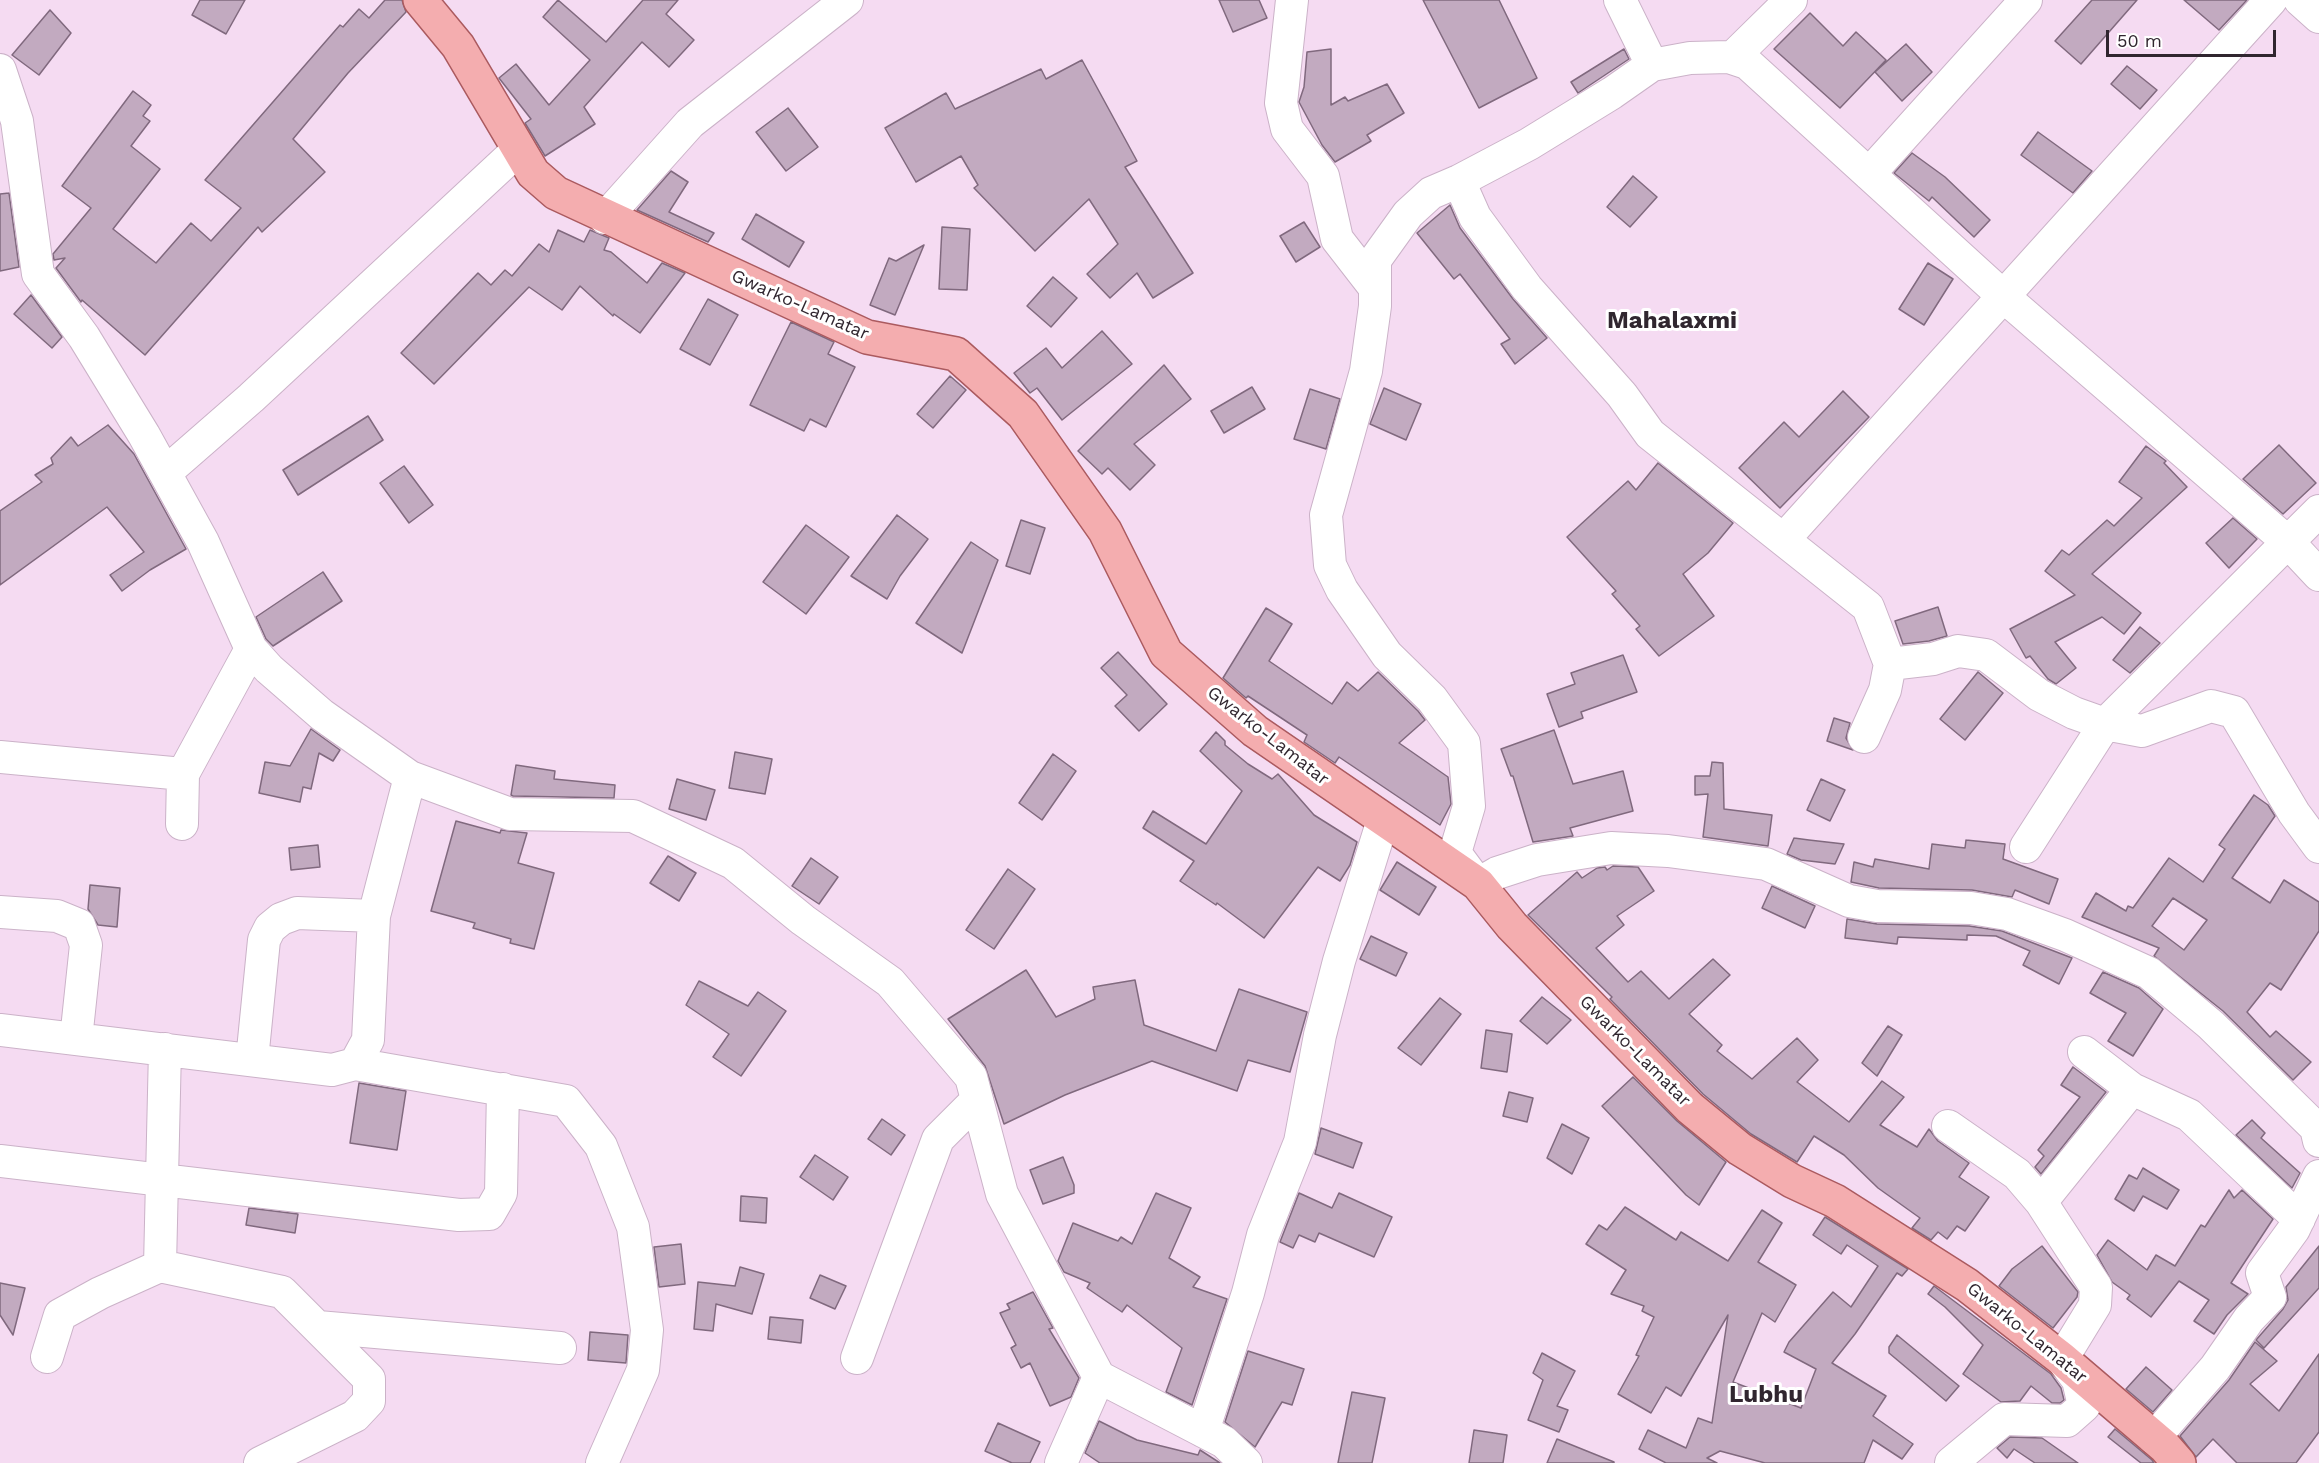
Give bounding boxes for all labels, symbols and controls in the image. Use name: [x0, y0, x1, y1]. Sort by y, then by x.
scale bar: [2109, 18, 2278, 56]
text: 50 m: [2117, 30, 2162, 51]
street label: Gwarko-Lamatar: [728, 265, 872, 345]
district label: Mahalaxmi: [1607, 307, 1737, 335]
street label: Gwarko-Lamatar: [1203, 682, 1333, 790]
street label: Gwarko-Lamatar: [1575, 991, 1695, 1111]
street label: Gwarko-Lamatar: [1963, 1278, 2091, 1388]
district label: Lubhu: [1729, 1381, 1803, 1409]

